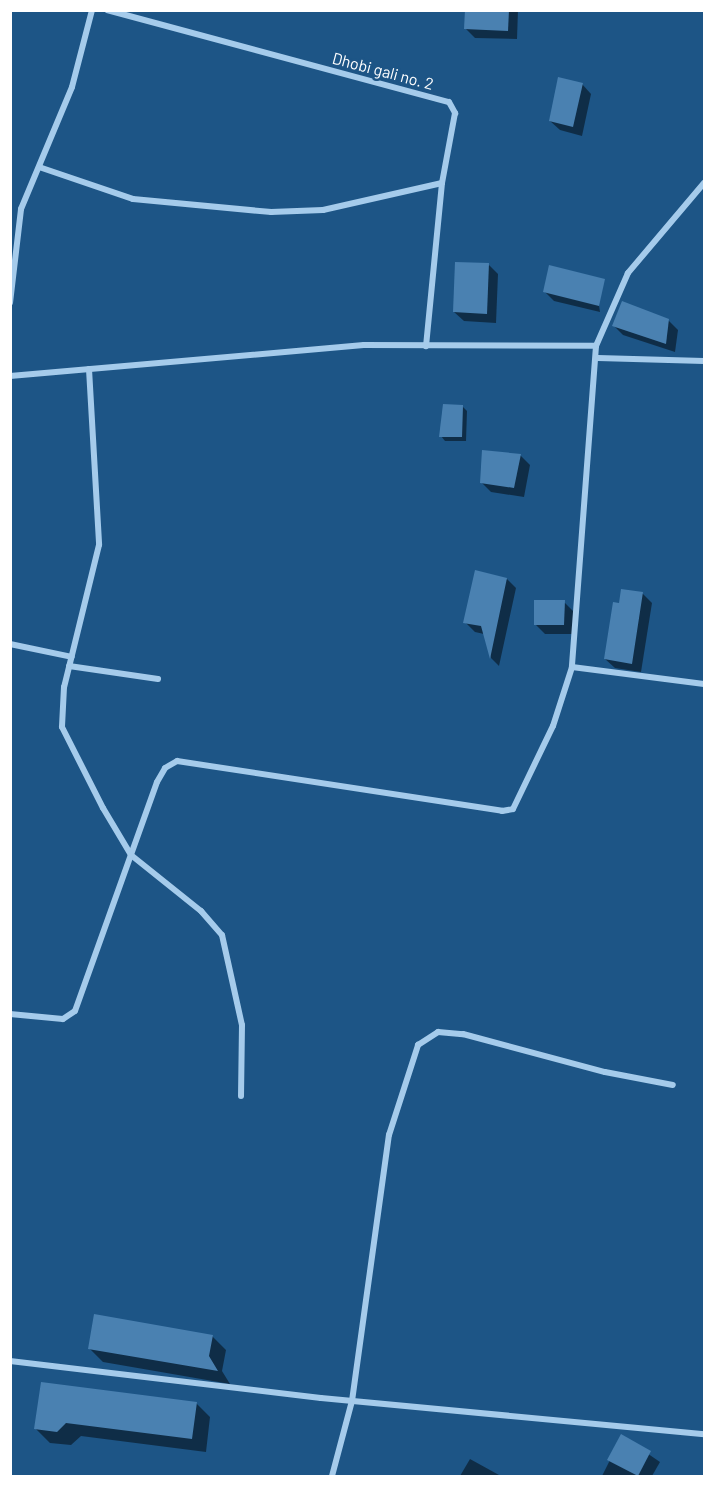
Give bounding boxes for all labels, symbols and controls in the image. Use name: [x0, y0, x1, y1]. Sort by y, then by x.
street label: Dhobi gali no. 2: [330, 48, 436, 94]

